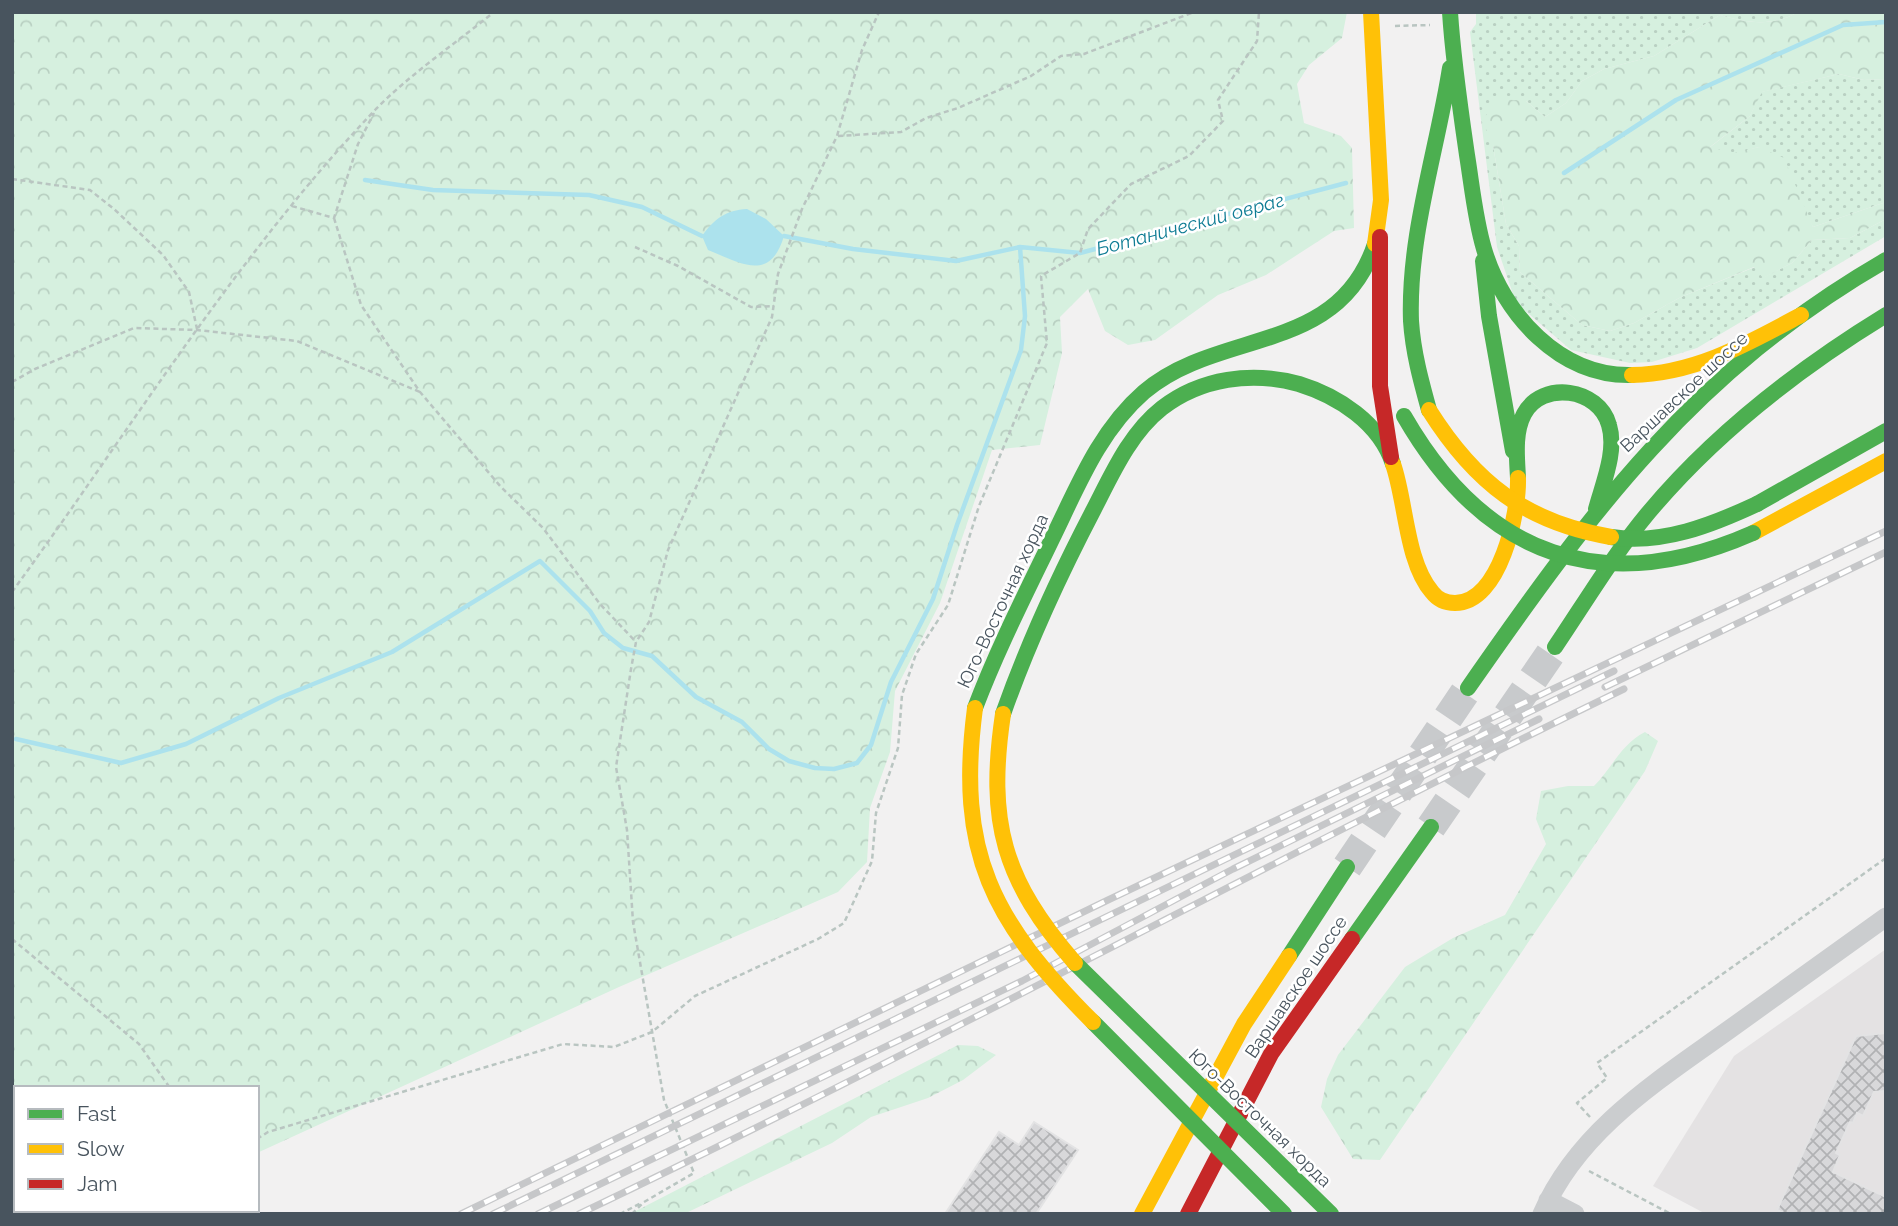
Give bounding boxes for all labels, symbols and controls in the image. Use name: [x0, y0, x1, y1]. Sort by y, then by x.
water label: Ботанический овраг: [1093, 188, 1287, 260]
street label: Варшавское шоссе: [1616, 327, 1752, 456]
street label: Юго-Восточная хорда: [953, 510, 1052, 691]
street label: Варшавское шоссе: [1240, 911, 1351, 1062]
street label: Юго-Восточная хорда: [1185, 1044, 1336, 1191]
legend: [14, 1086, 259, 1212]
text: Fast: [77, 1101, 117, 1126]
text: Slow: [77, 1136, 125, 1161]
text: Jam: [77, 1171, 118, 1196]

